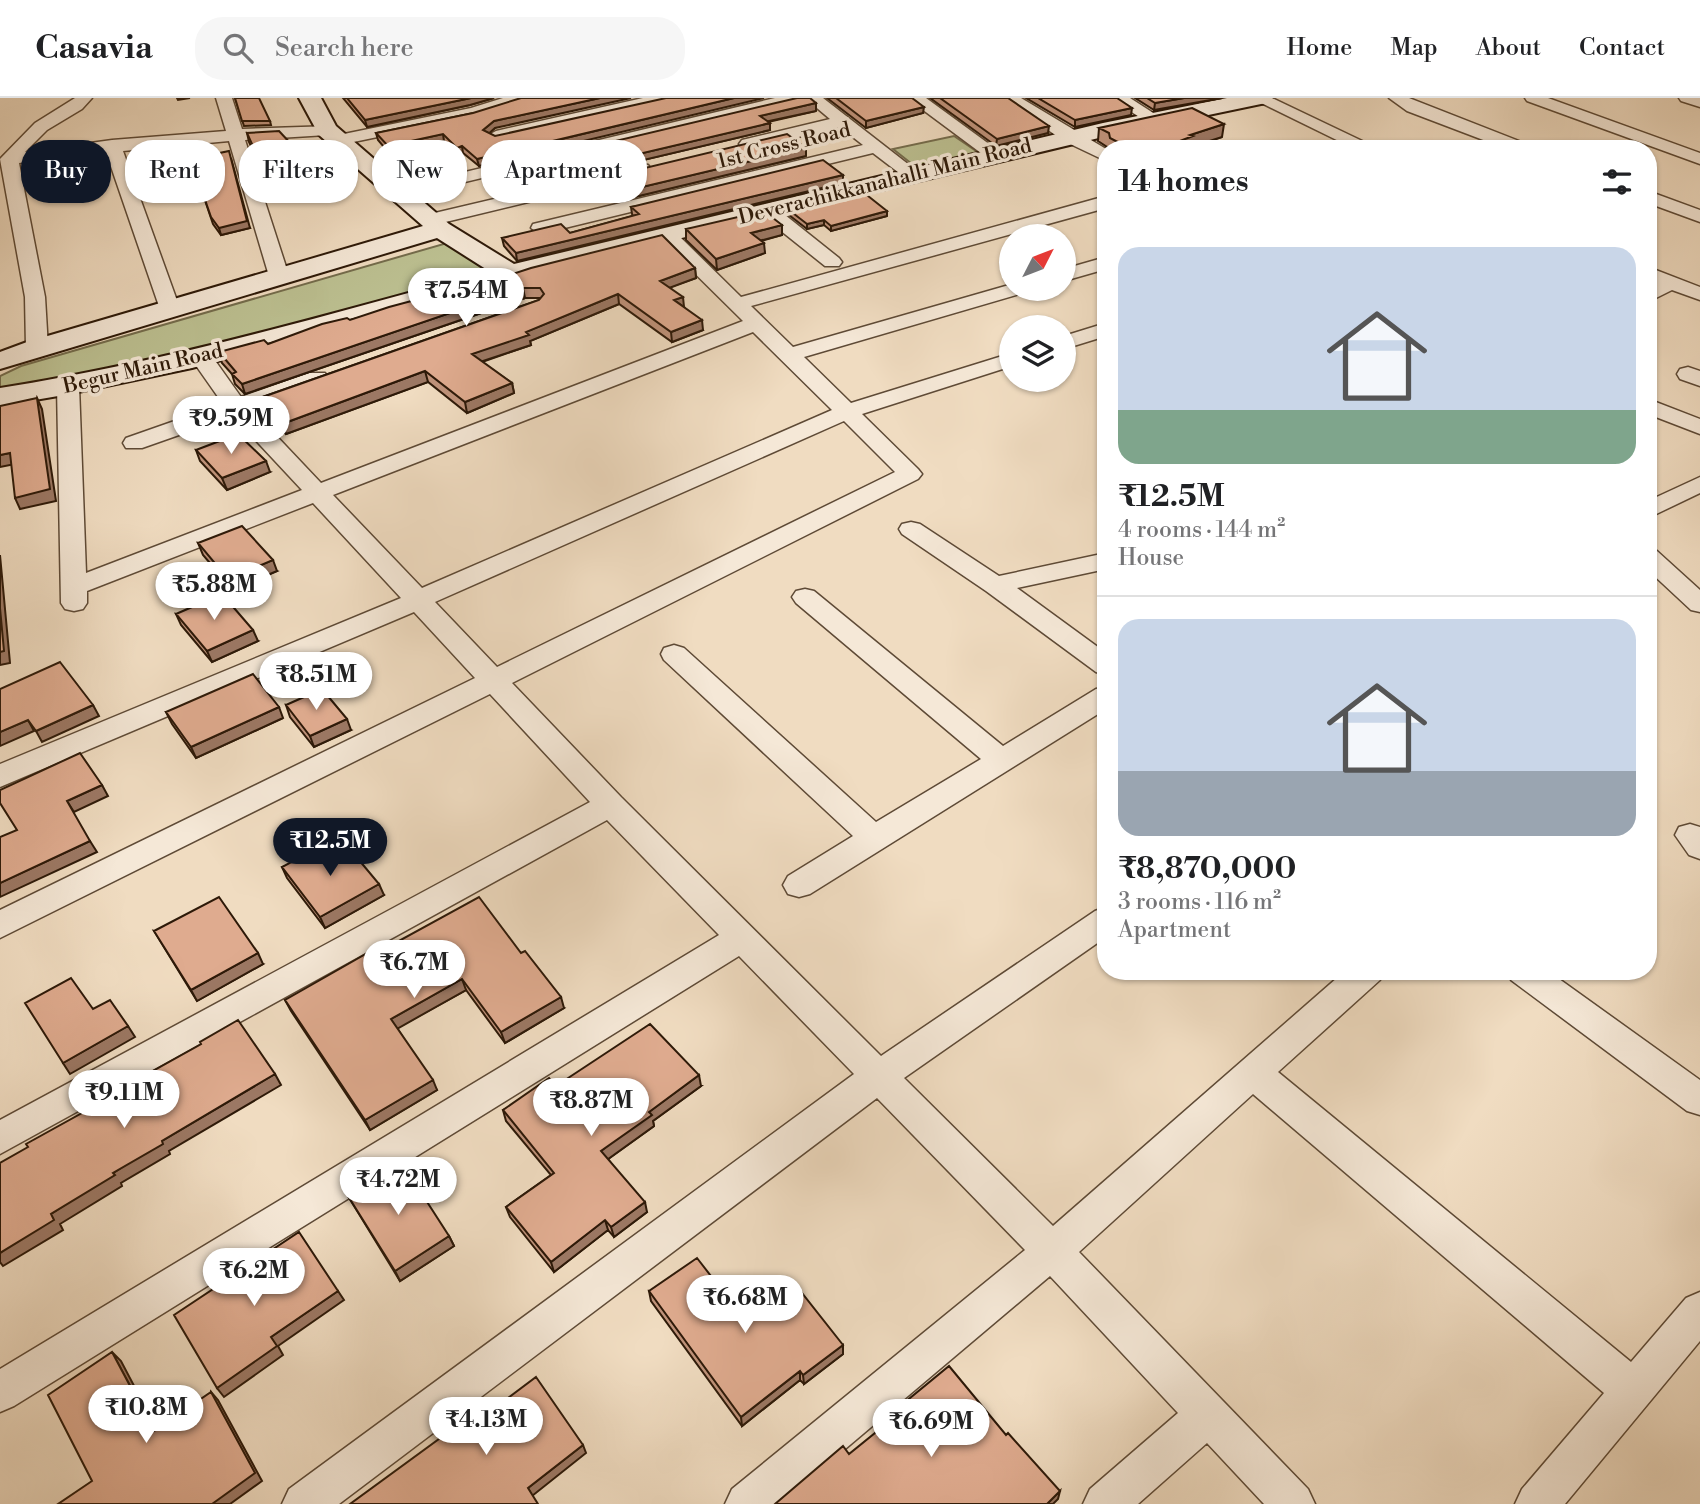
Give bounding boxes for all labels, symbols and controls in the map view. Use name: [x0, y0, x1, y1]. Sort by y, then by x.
search box: [195, 17, 685, 80]
text: Casavia: [35, 28, 153, 69]
icon: search: [219, 29, 257, 67]
text: Search here: [275, 32, 414, 64]
text: Home: [1287, 33, 1352, 63]
text: Map: [1390, 33, 1438, 63]
text: About: [1476, 33, 1541, 63]
text: Contact: [1579, 33, 1665, 63]
street label: 1st Cross Road: [715, 117, 854, 175]
street label: Deverachikkanahalli Main Road: [735, 133, 1035, 231]
chip: Buy: [21, 140, 111, 203]
chip: Rent: [125, 140, 225, 203]
chip: Filters: [239, 140, 358, 203]
chip: New: [372, 140, 467, 203]
chip: Apartment: [481, 140, 647, 203]
text: 14 homes: [1118, 163, 1249, 201]
icon: filters: [1598, 163, 1636, 201]
north arrow: [999, 224, 1076, 301]
map controls: [999, 224, 1076, 392]
pin: ₹7.54M: [409, 268, 523, 328]
text: ₹7.54M: [424, 277, 508, 305]
icon: home: [1314, 293, 1440, 419]
button: layers: [999, 315, 1076, 392]
street label: Begur Main Road: [60, 338, 226, 400]
pin: ₹9.59M: [174, 396, 288, 456]
text: ₹9.59M: [189, 405, 273, 433]
text: ₹12.5M: [1118, 478, 1225, 516]
text: 4 rooms · 144 m²: [1118, 516, 1285, 544]
text: House: [1118, 544, 1184, 572]
pin: ₹5.88M: [157, 562, 271, 622]
text: ₹5.88M: [171, 571, 257, 599]
pin: ₹8.51M: [259, 652, 373, 712]
text: ₹8.51M: [275, 661, 357, 689]
icon: home: [1314, 665, 1440, 791]
pin: ₹12.5M: [273, 818, 387, 878]
text: ₹12.5M: [289, 827, 371, 855]
text: ₹8,870,000: [1118, 850, 1296, 888]
text: 3 rooms · 116 m²: [1118, 888, 1281, 916]
text: Apartment: [1118, 916, 1231, 944]
pin: ₹6.7M: [365, 940, 463, 1000]
text: ₹6.7M: [379, 949, 449, 977]
pin: ₹9.11M: [67, 1070, 181, 1130]
text: ₹9.11M: [84, 1079, 164, 1107]
pin: ₹8.87M: [534, 1079, 648, 1138]
text: ₹8.87M: [549, 1087, 633, 1115]
pin: ₹4.72M: [341, 1158, 455, 1217]
text: ₹4.72M: [356, 1166, 440, 1194]
pin: ₹6.2M: [205, 1248, 303, 1308]
text: ₹6.2M: [219, 1257, 289, 1285]
pin: ₹6.68M: [688, 1276, 802, 1335]
text: ₹6.68M: [702, 1284, 788, 1312]
pin: ₹10.8M: [89, 1386, 203, 1445]
text: ₹10.8M: [104, 1394, 188, 1422]
pin: ₹4.13M: [429, 1398, 543, 1457]
pin: ₹6.69M: [874, 1400, 988, 1459]
text: ₹4.13M: [445, 1406, 527, 1434]
text: ₹6.69M: [889, 1408, 974, 1436]

